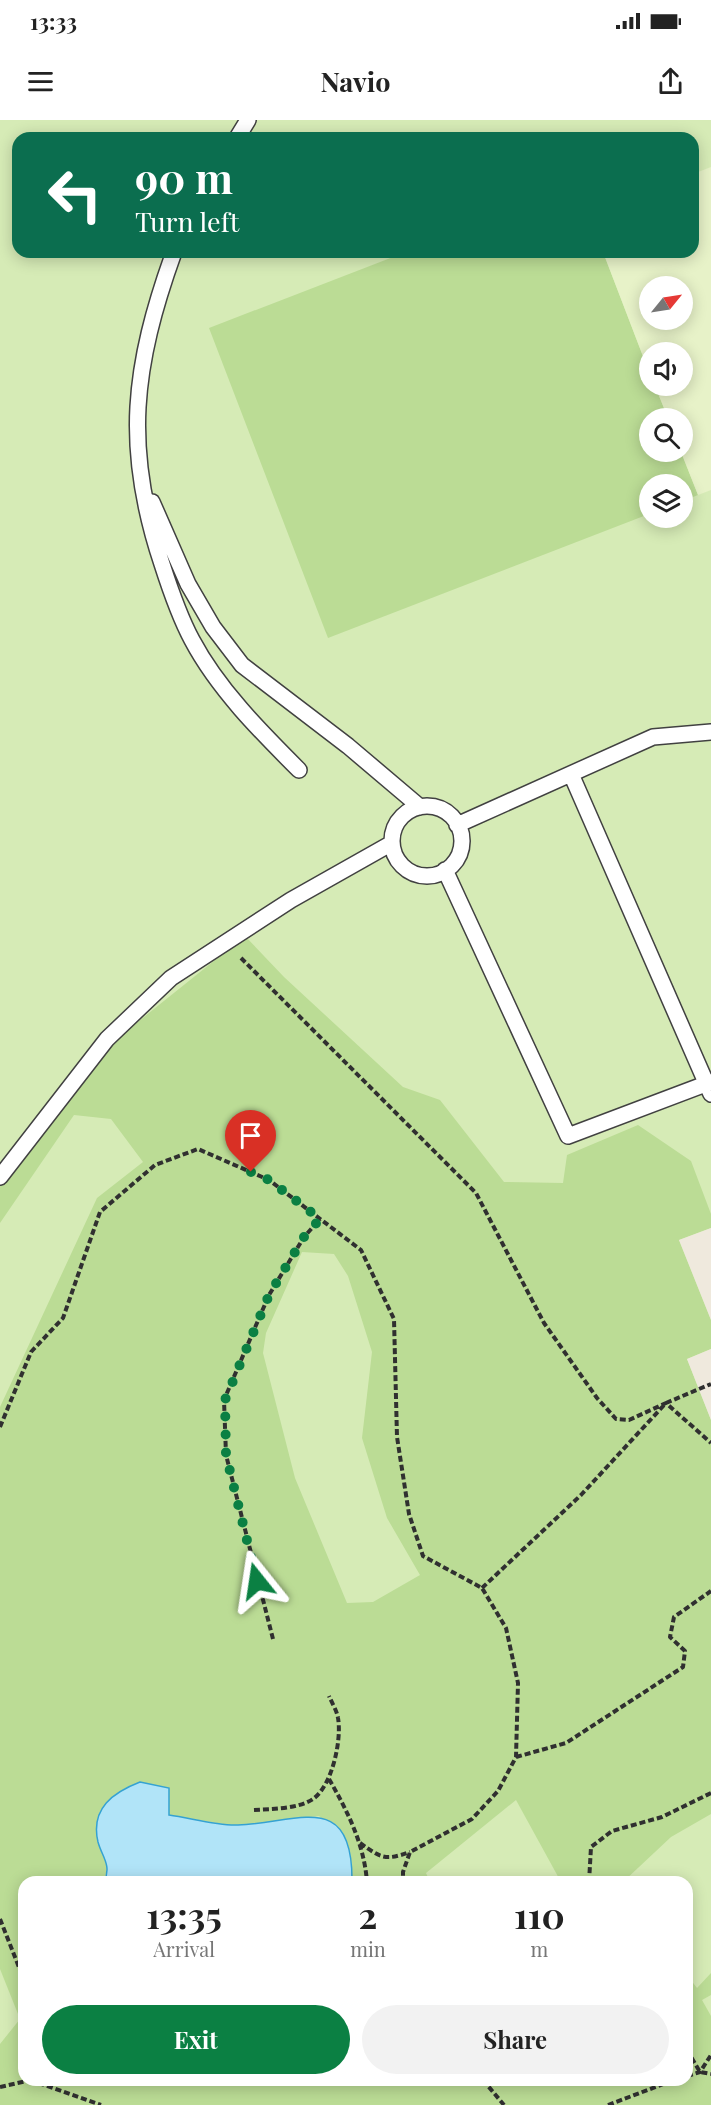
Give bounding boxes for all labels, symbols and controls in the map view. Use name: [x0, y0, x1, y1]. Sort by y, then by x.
text: 13:33: [30, 6, 77, 36]
text: Navio: [320, 63, 391, 99]
icon: menu: [24, 65, 57, 98]
icon: share: [654, 65, 687, 98]
text: 90 m: [135, 149, 233, 205]
icon: left: [36, 156, 114, 234]
text: Turn left: [135, 203, 239, 239]
north arrow: [639, 276, 693, 330]
map controls: [639, 276, 693, 528]
button: sound: [639, 342, 693, 396]
button: search: [639, 408, 693, 462]
button: layers: [639, 474, 693, 528]
pin: [225, 1110, 276, 1172]
icon: arrive: [234, 1119, 267, 1152]
position arrow: [225, 1549, 289, 1613]
text: 13:35: [146, 1890, 222, 1938]
text: 2: [358, 1890, 377, 1938]
text: 110: [514, 1890, 565, 1938]
text: Arrival: [153, 1935, 215, 1962]
text: min: [350, 1935, 386, 1962]
text: m: [530, 1935, 548, 1962]
button: Exit: [42, 2005, 350, 2074]
button: Share: [362, 2005, 669, 2074]

